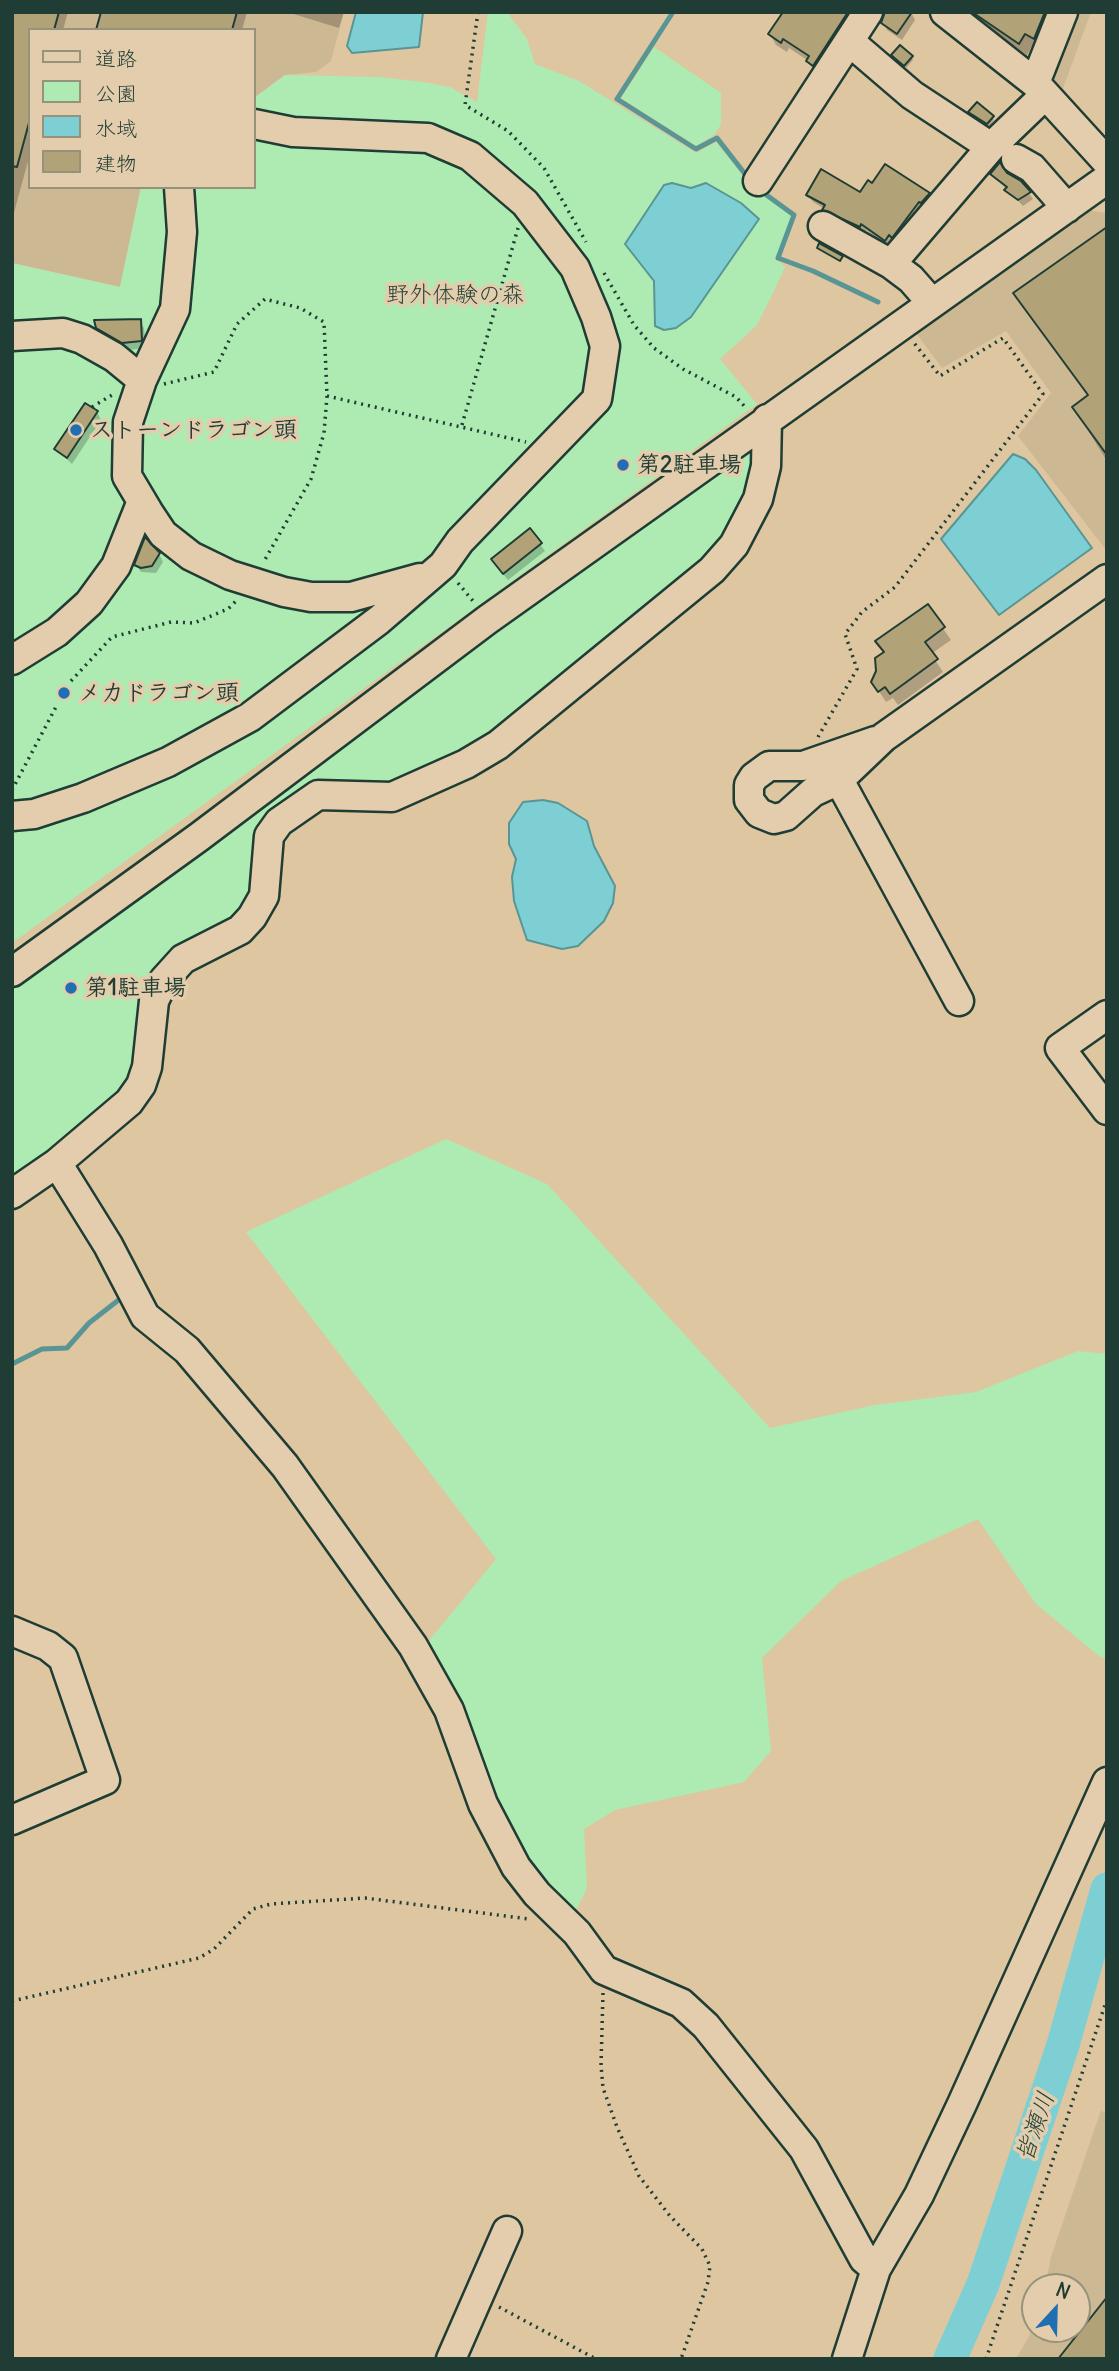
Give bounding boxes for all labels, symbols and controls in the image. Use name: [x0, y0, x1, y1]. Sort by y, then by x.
legend: [28, 28, 256, 189]
text: 道路: [95, 45, 137, 72]
text: 公園: [95, 80, 137, 107]
text: 水域: [95, 115, 137, 142]
text: 建物: [95, 150, 137, 177]
park label: 野外体験の森: [386, 281, 524, 309]
place label: ストーンドラゴン頭: [90, 416, 297, 444]
marker: ストーンドラゴン頭: [68, 422, 84, 438]
place label: 第2駐車場: [637, 451, 742, 479]
marker: 第2駐車場: [615, 457, 631, 473]
place label: メカドラゴン頭: [78, 679, 239, 707]
marker: メカドラゴン頭: [56, 685, 72, 701]
place label: 第1駐車場: [85, 974, 186, 1002]
marker: 第1駐車場: [63, 980, 79, 996]
water label: 皆瀬川: [1011, 2088, 1061, 2166]
north arrow: [1021, 2273, 1091, 2343]
text: N: [1053, 2277, 1074, 2304]

